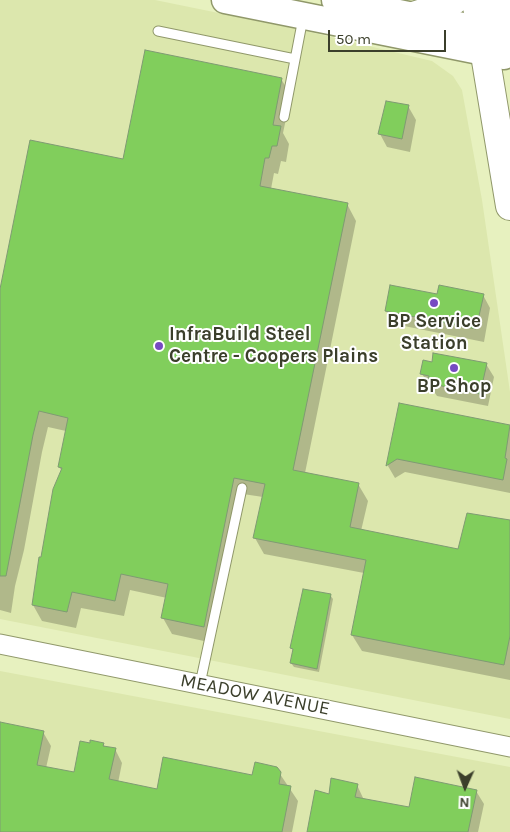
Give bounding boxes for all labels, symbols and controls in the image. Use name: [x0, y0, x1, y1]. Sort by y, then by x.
scale bar: [330, 20, 448, 52]
text: 50 m: [336, 30, 371, 48]
marker: BP Service Station: [428, 297, 440, 309]
place label: BP Service Station: [387, 311, 481, 355]
place label: InfraBuild Steel Centre - Coopers Plains: [169, 324, 378, 368]
marker: InfraBuild Steel Centre - Coopers Plains: [153, 340, 165, 352]
marker: BP Shop: [448, 362, 460, 374]
place label: BP Shop: [417, 376, 491, 398]
street label: MEADOW AVENUE: [178, 669, 332, 721]
north arrow: [440, 762, 490, 812]
text: N: [459, 794, 470, 811]

